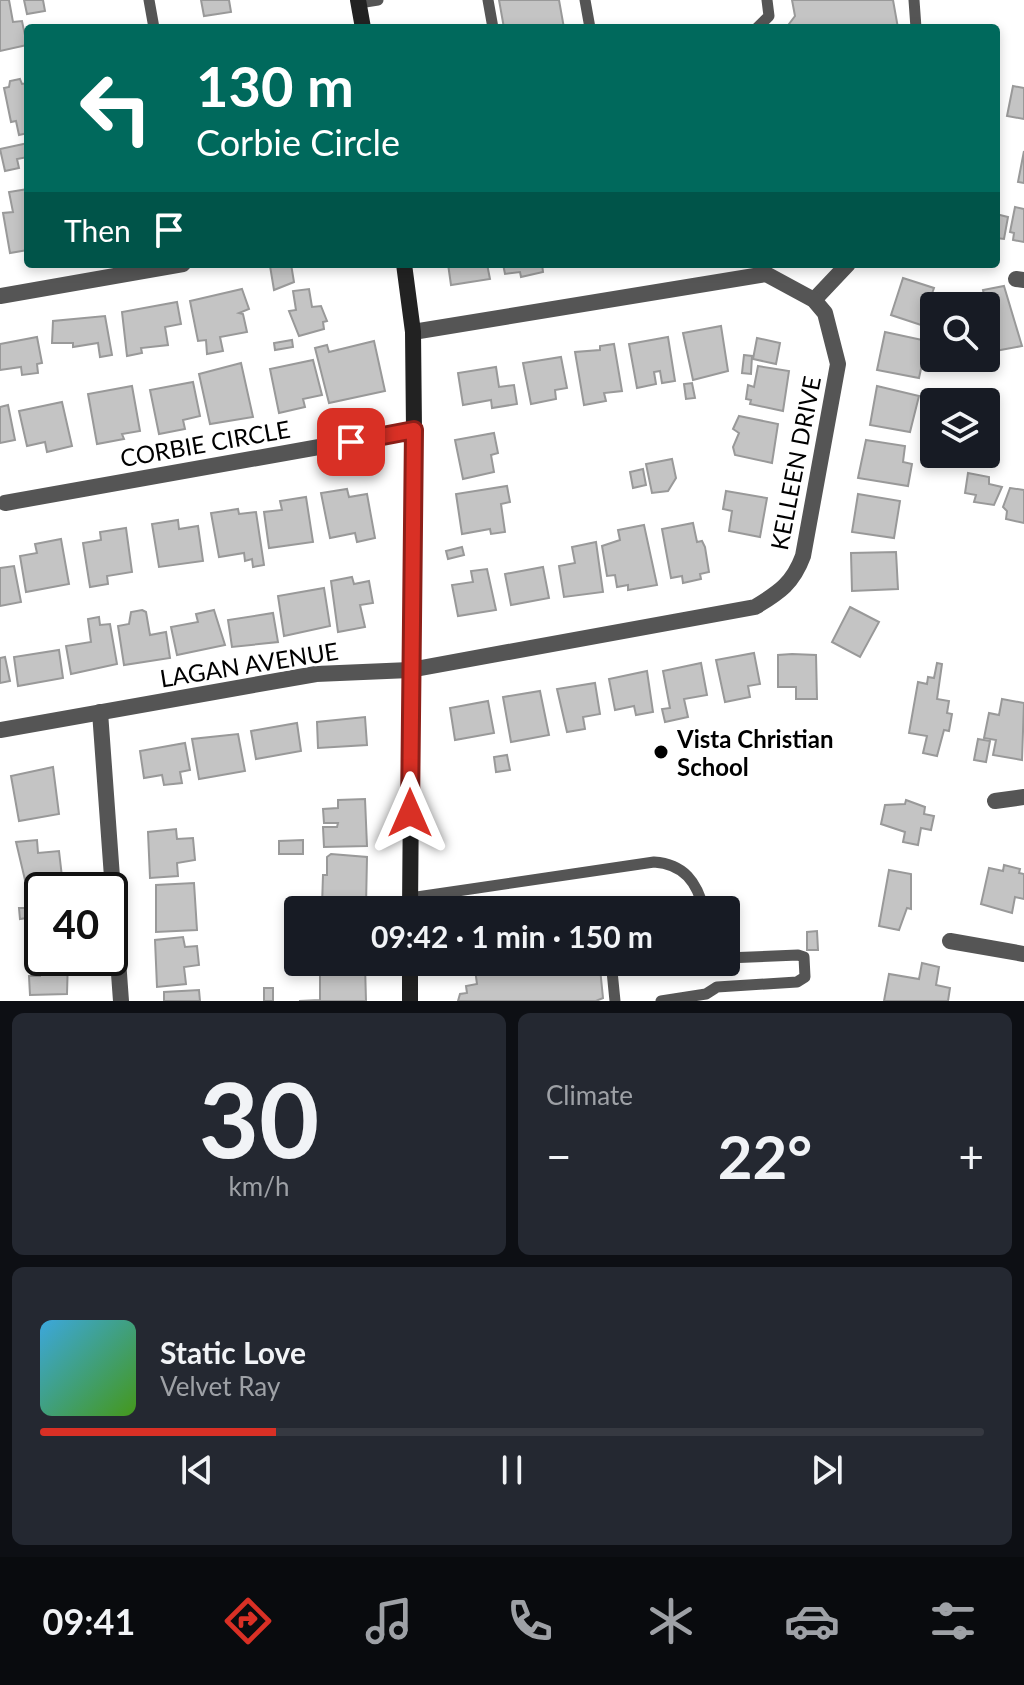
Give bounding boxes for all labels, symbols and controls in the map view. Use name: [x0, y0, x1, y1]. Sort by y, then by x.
text: 130 m: [196, 52, 354, 119]
icon: left: [64, 56, 168, 160]
text: Corbie Circle: [196, 120, 400, 164]
icon: arrive: [147, 208, 191, 252]
text: Then: [64, 212, 131, 248]
map controls: [920, 292, 1000, 468]
button: search: [920, 292, 1000, 372]
street label: KELLEEN DRIVE: [764, 373, 826, 553]
button: layers: [920, 388, 1000, 468]
pin: [317, 408, 385, 476]
street label: CORBIE CIRCLE: [118, 414, 292, 472]
icon: arrive: [329, 420, 373, 464]
street label: LAGAN AVENUE: [158, 636, 340, 692]
place label: Vista Christian School: [676, 724, 833, 781]
marker: Vista Christian School: [652, 743, 670, 761]
position arrow: [368, 771, 452, 855]
speed limit sign: 40: [24, 872, 128, 976]
text: 09:42 · 1 min · 150 m: [371, 918, 653, 954]
text: 30: [199, 1055, 319, 1180]
text: Climate: [546, 1079, 633, 1111]
text: 22°: [718, 1120, 812, 1192]
text: −: [546, 1130, 572, 1182]
text: +: [958, 1130, 984, 1182]
text: km/h: [229, 1170, 289, 1202]
text: Static Love: [160, 1334, 306, 1370]
text: Velvet Ray: [160, 1370, 280, 1402]
icon: previous: [175, 1448, 219, 1492]
icon: pause: [490, 1448, 534, 1492]
icon: next: [805, 1448, 849, 1492]
icon: directions: [220, 1593, 276, 1649]
icon: music: [361, 1593, 417, 1649]
icon: phone: [502, 1593, 558, 1649]
icon: climate: [643, 1593, 699, 1649]
icon: car: [784, 1593, 840, 1649]
icon: filters: [925, 1593, 981, 1649]
text: 09:41: [43, 1599, 135, 1643]

